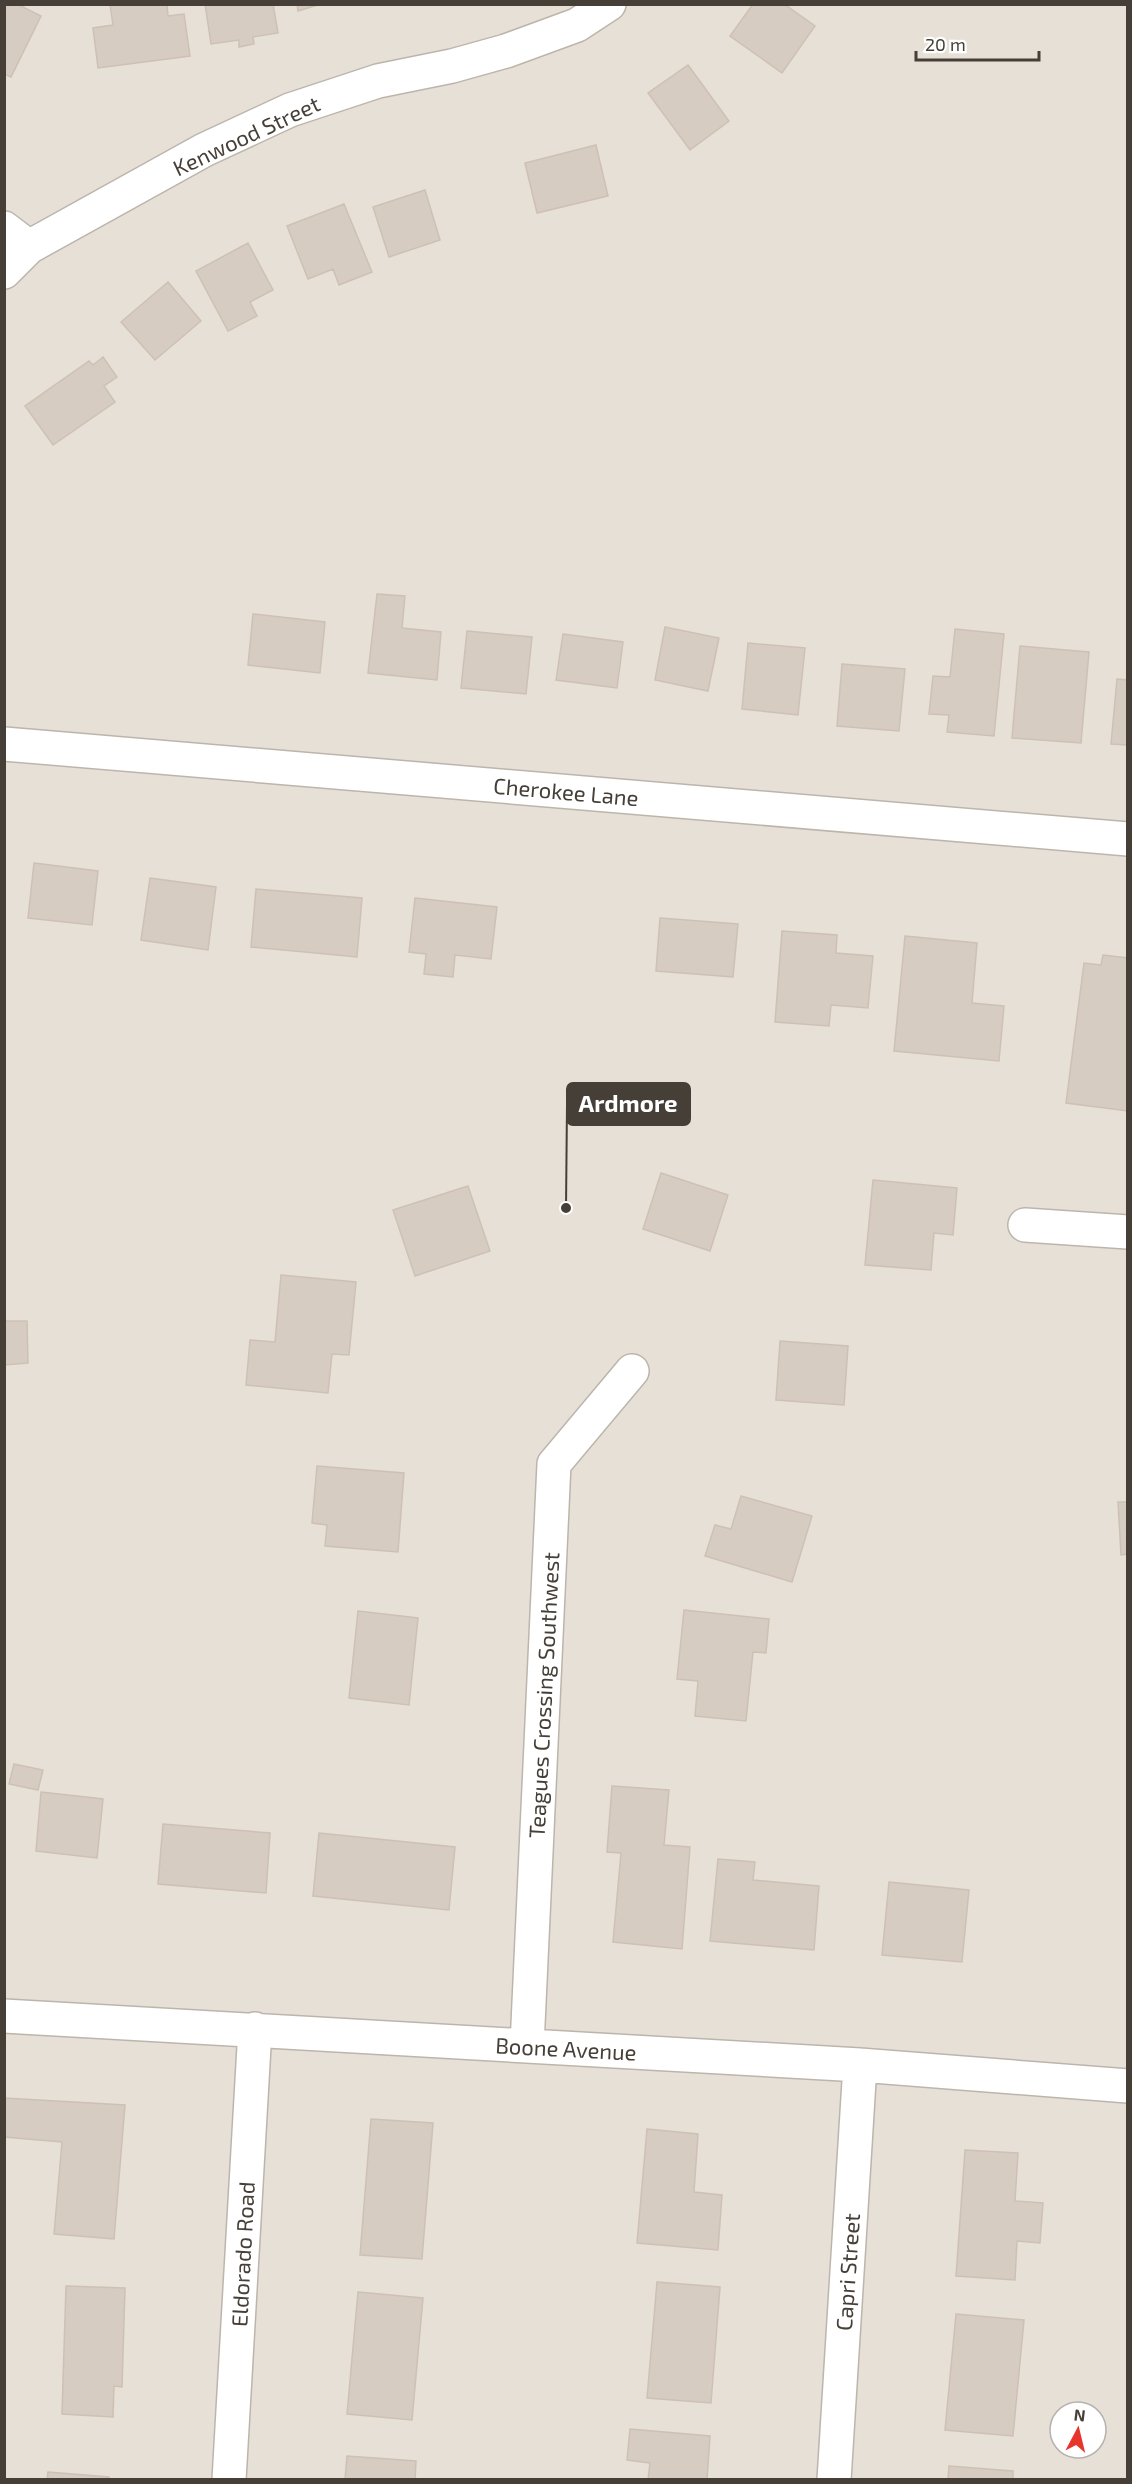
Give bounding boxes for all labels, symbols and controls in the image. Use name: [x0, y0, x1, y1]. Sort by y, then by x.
scale bar: [916, 24, 1039, 62]
text: 20 m: [925, 33, 966, 55]
street label: Kenwood Street: [168, 90, 324, 180]
street label: Cherokee Lane: [492, 772, 640, 810]
callout: Ardmore: [567, 1083, 690, 1125]
text: Ardmore: [578, 1088, 678, 1117]
street label: Teagues Crossing Southwest: [523, 1551, 563, 1839]
street label: Boone Avenue: [495, 2031, 637, 2065]
street label: Eldorado Road: [225, 2181, 259, 2327]
street label: Capri Street: [830, 2212, 864, 2332]
north arrow: [1048, 2400, 1108, 2460]
text: N: [1073, 2404, 1087, 2425]

